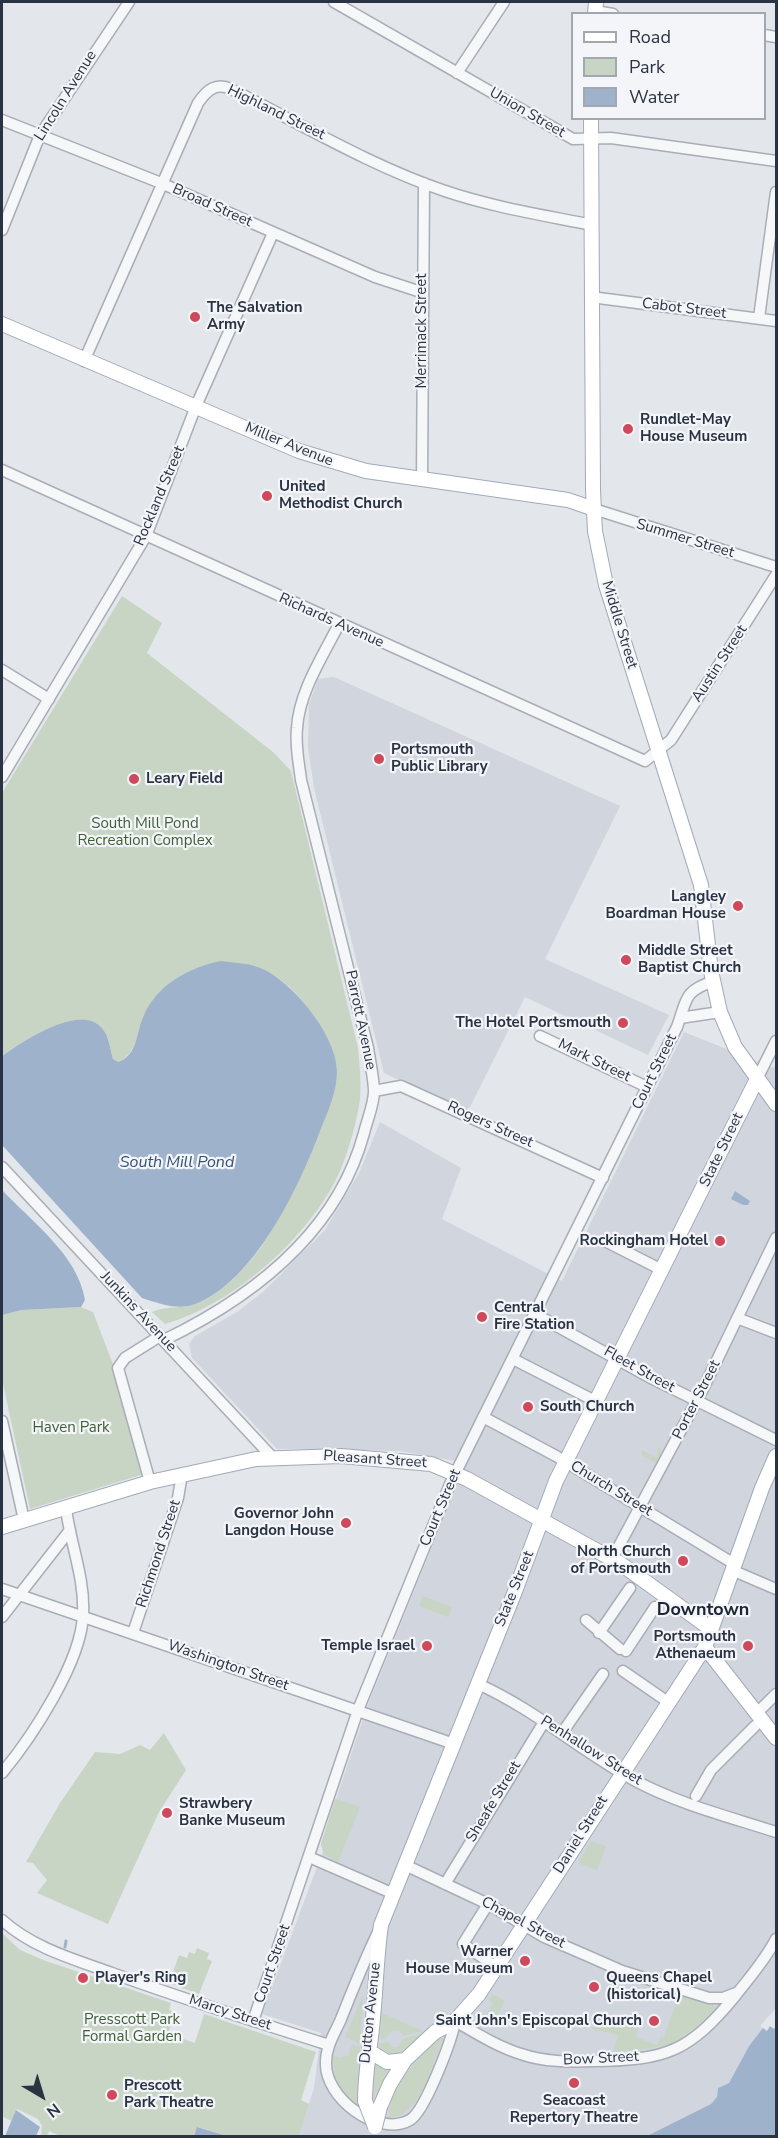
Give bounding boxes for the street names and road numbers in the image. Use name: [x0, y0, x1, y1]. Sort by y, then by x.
street label: Lincoln Avenue: [31, 47, 101, 145]
street label: Highland Street: [224, 82, 328, 144]
street label: Union Street: [486, 84, 568, 142]
street label: Broad Street: [169, 180, 255, 232]
street label: Merrimack Street: [413, 273, 431, 389]
street label: Cabot Street: [641, 295, 727, 323]
street label: Miller Avenue: [242, 419, 336, 471]
street label: Rockland Street: [131, 443, 189, 549]
street label: Summer Street: [634, 516, 736, 562]
street label: Middle Street: [597, 579, 641, 671]
street label: Richards Avenue: [276, 590, 386, 652]
street label: Austin Street: [688, 622, 752, 706]
street label: Parrott Avenue: [341, 969, 379, 1071]
street label: Court Street: [629, 1031, 681, 1113]
street label: Mark Street: [555, 1036, 633, 1086]
street label: Rogers Street: [444, 1098, 536, 1152]
street label: State Street: [696, 1110, 748, 1190]
street label: Junkins Avenue: [96, 1268, 180, 1356]
street label: Fleet Street: [600, 1343, 678, 1397]
street label: Porter Street: [669, 1357, 725, 1443]
street label: Pleasant Street: [323, 1447, 427, 1473]
street label: Church Street: [567, 1457, 655, 1521]
street label: Court Street: [417, 1467, 465, 1549]
street label: Richmond Street: [133, 1498, 185, 1610]
street label: State Street: [492, 1548, 538, 1630]
street label: Washington Street: [165, 1637, 291, 1695]
street label: Penhallow Street: [537, 1712, 645, 1790]
street label: Sheafe Street: [463, 1758, 525, 1846]
street label: Daniel Street: [550, 1793, 612, 1877]
street label: Chapel Street: [478, 1893, 568, 1953]
street label: Court Street: [251, 1922, 295, 2006]
street label: Dutton Avenue: [357, 1962, 385, 2064]
street label: Marcy Street: [187, 1991, 273, 2035]
street label: Bow Street: [563, 2048, 639, 2070]

